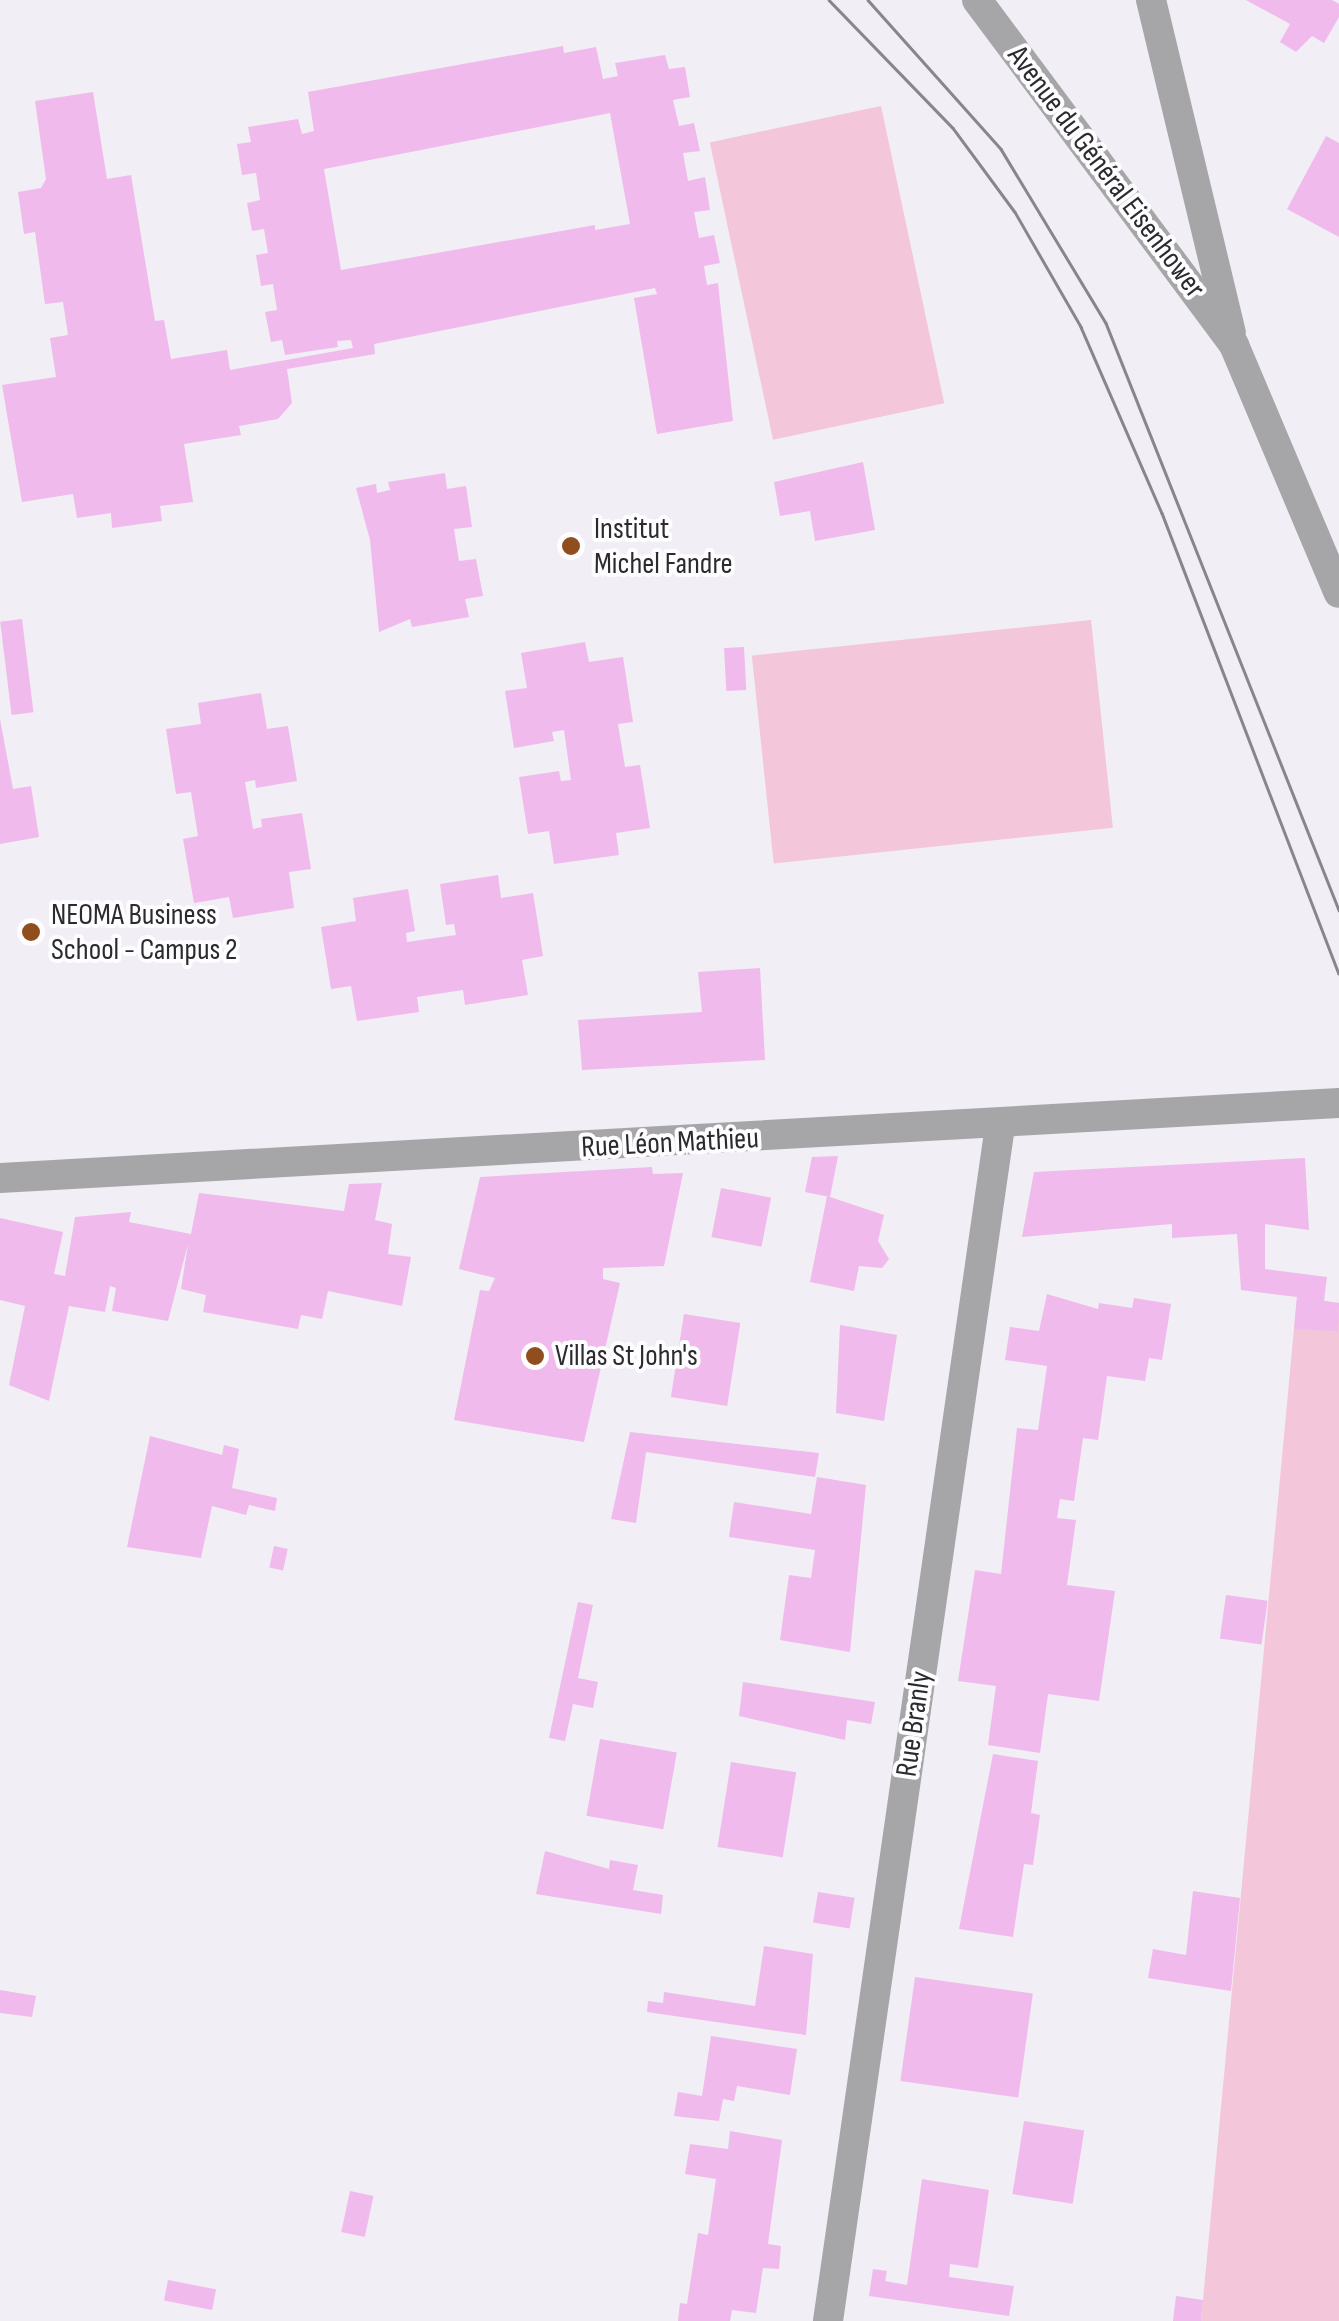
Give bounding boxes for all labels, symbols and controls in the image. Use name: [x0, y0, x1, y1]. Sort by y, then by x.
street label: Avenue du Général Eisenhower: [1000, 39, 1212, 305]
place label: Institut Michel Fandre: [594, 511, 733, 582]
marker: Institut Michel Fandre: [558, 533, 584, 559]
place label: NEOMA Business School - Campus 2: [51, 897, 237, 968]
marker: NEOMA Business School - Campus 2: [20, 921, 42, 943]
street label: Rue Léon Mathieu: [580, 1120, 760, 1166]
place label: Villas St John's: [555, 1338, 698, 1374]
marker: Villas St John's: [524, 1345, 546, 1367]
street label: Rue Branly: [889, 1669, 939, 1779]

